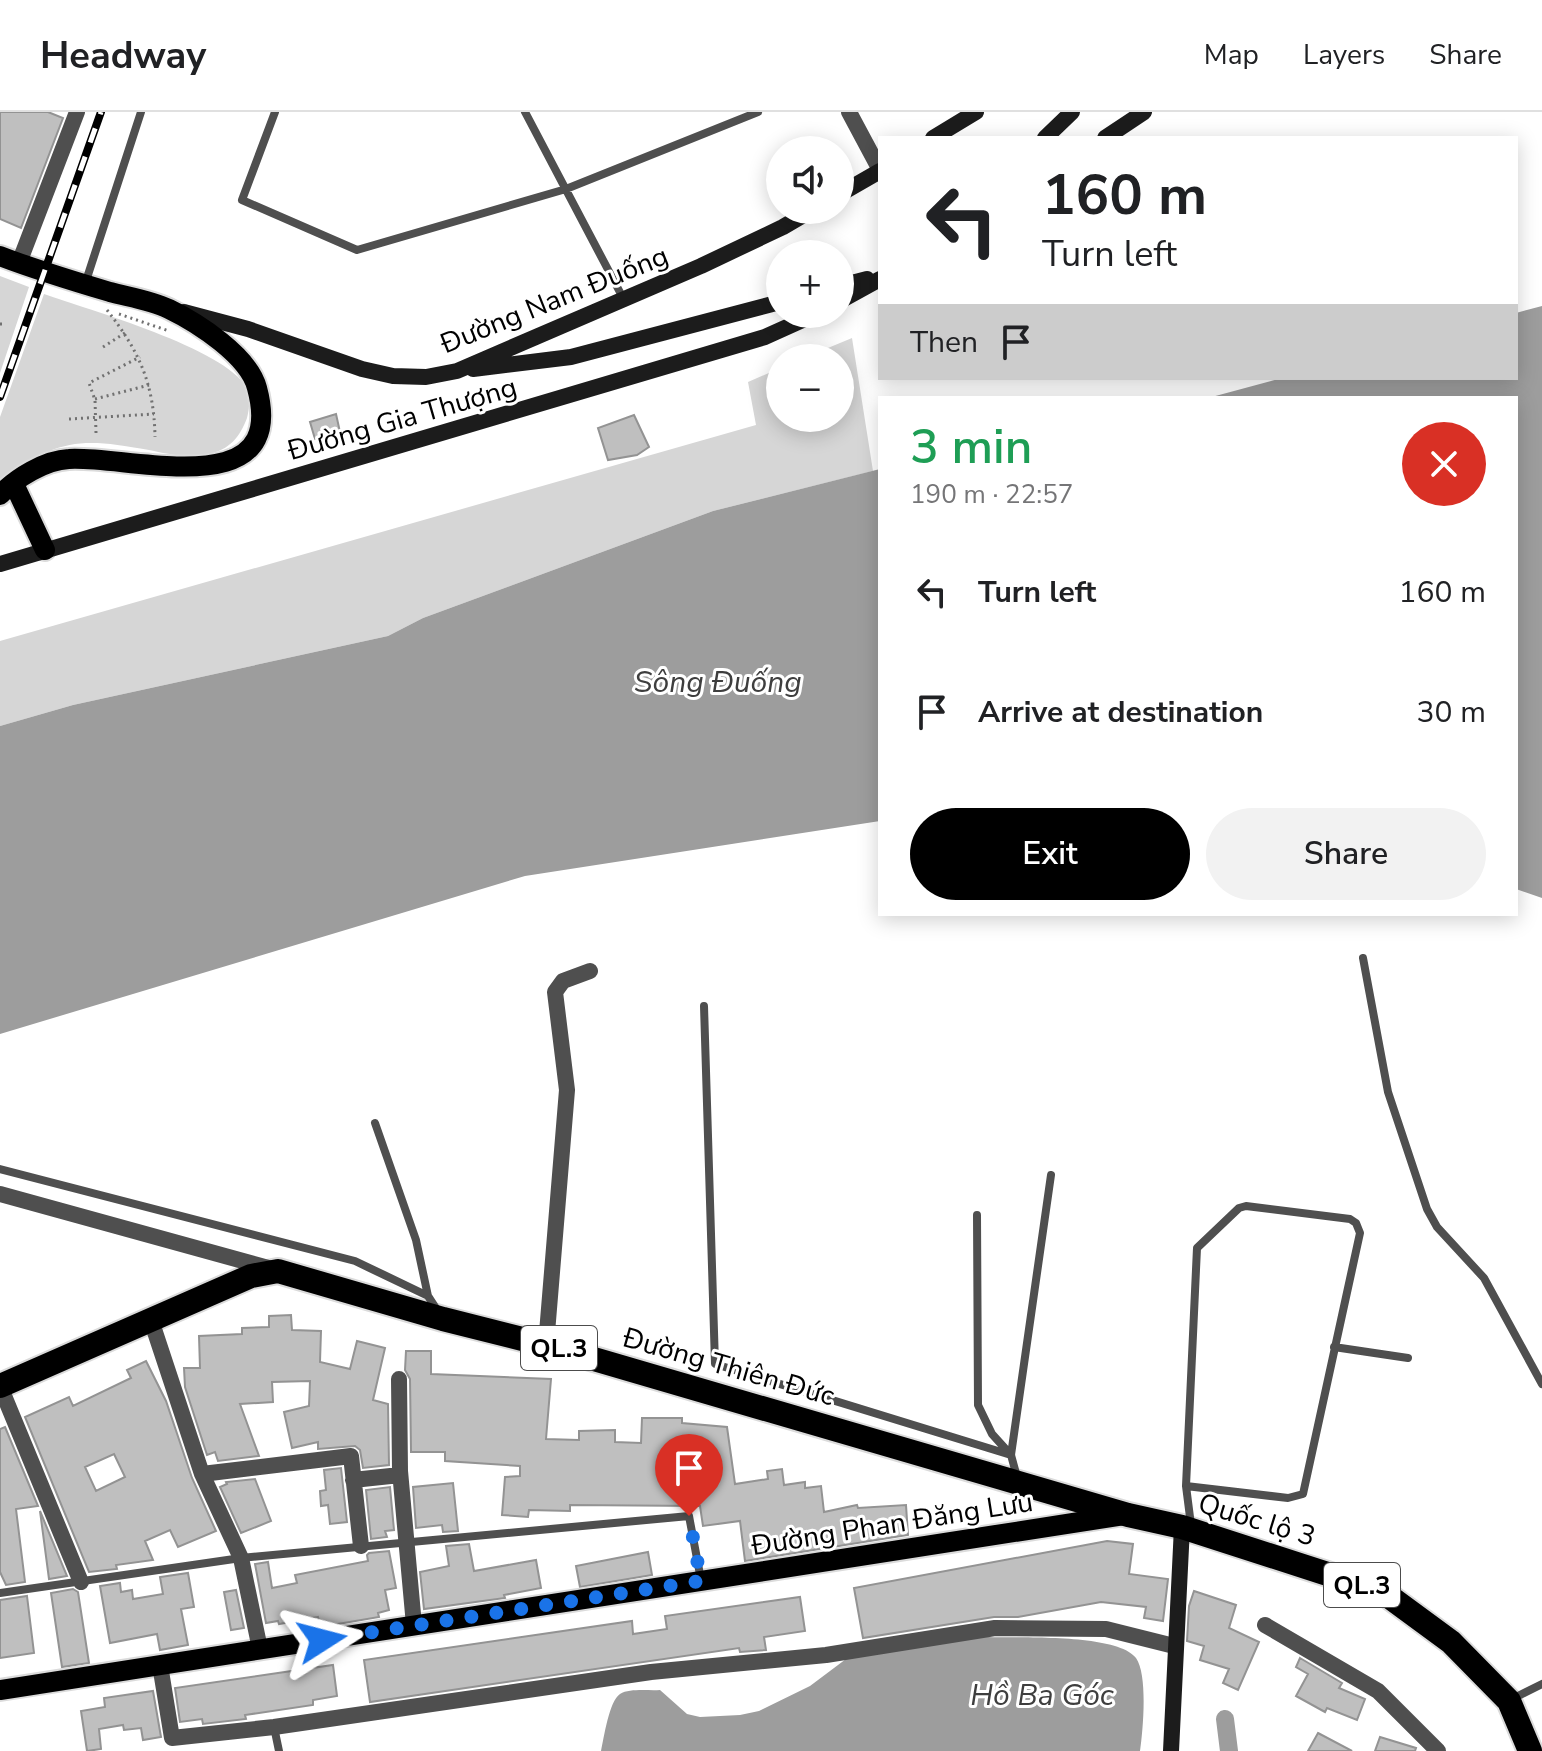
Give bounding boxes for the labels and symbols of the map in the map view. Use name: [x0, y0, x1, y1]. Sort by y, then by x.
street label: Đường Nam Đuống: [434, 237, 674, 363]
street label: Đường Gia Thượng: [282, 368, 521, 470]
water label: Sông Đuống: [634, 662, 802, 703]
street label: Đường Thiên Đức: [618, 1318, 839, 1415]
road number: QL.3: [521, 1326, 597, 1370]
pin: [655, 1434, 723, 1516]
street label: Đường Phan Đăng Lưu: [748, 1483, 1036, 1565]
street label: Quốc lộ 3: [1193, 1484, 1320, 1556]
road number: QL.3: [1324, 1563, 1400, 1607]
position arrow: [280, 1598, 364, 1682]
water label: Hồ Ba Góc: [970, 1675, 1115, 1716]

